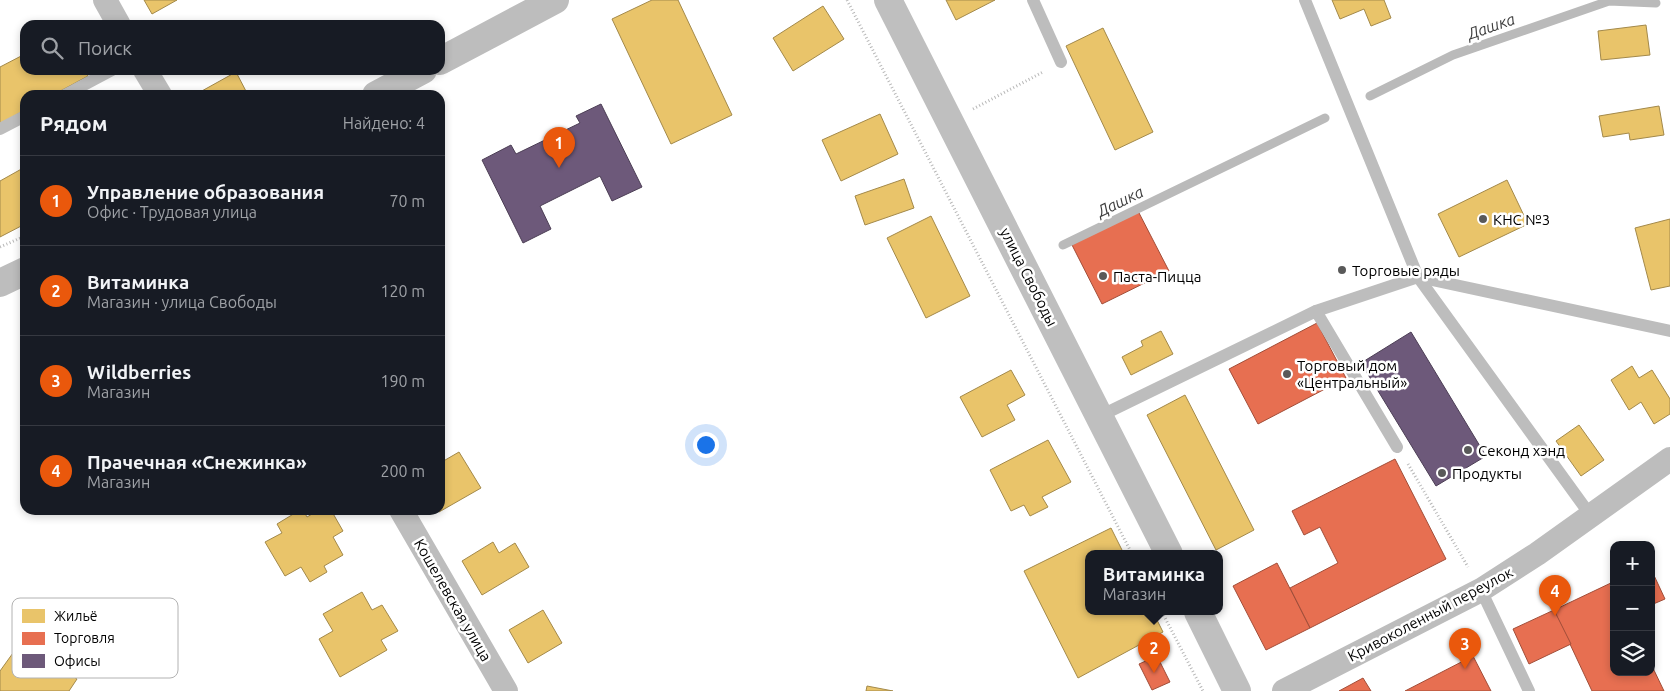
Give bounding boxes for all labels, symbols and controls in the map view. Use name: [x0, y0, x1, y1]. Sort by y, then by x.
water label: Дашка: [1463, 9, 1517, 43]
search box: [20, 20, 445, 75]
icon: search: [38, 34, 66, 62]
text: Поиск: [78, 37, 132, 59]
text: Рядом: [40, 111, 108, 135]
text: Найдено: 4: [343, 114, 425, 132]
pin: 1: [543, 127, 575, 168]
text: Управление образования: [87, 181, 324, 203]
water label: Дашка: [1092, 182, 1146, 221]
text: 1: [51, 192, 61, 210]
text: 70 m: [389, 192, 425, 210]
text: Офис · Трудовая улица: [87, 203, 257, 221]
place label: КНС №3: [1493, 211, 1550, 228]
marker: КНС №3: [1477, 213, 1489, 225]
street label: улица Свободы: [997, 225, 1061, 329]
place label: Торговые ряды: [1352, 262, 1460, 279]
marker: Торговые ряды: [1336, 264, 1348, 276]
place label: Паста-Пицца: [1113, 268, 1201, 285]
marker: Паста-Пицца: [1097, 270, 1109, 282]
text: Витаминка: [87, 271, 189, 293]
text: 2: [51, 282, 61, 300]
text: 120 m: [380, 282, 425, 300]
text: Магазин · улица Свободы: [87, 293, 277, 311]
place label: Торговый дом «Центральный»: [1297, 357, 1407, 391]
text: Wildberries: [87, 361, 191, 383]
marker: Торговый дом «Центральный»: [1281, 368, 1293, 380]
text: 3: [51, 372, 61, 390]
text: 190 m: [380, 372, 425, 390]
text: Магазин: [87, 383, 150, 401]
your location: [693, 432, 719, 458]
place label: Секонд хэнд: [1478, 442, 1565, 459]
marker: Секонд хэнд: [1462, 444, 1474, 456]
text: Прачечная «Снежинка»: [87, 451, 307, 473]
text: 4: [51, 462, 61, 480]
text: 200 m: [380, 462, 425, 480]
place label: Продукты: [1452, 465, 1522, 482]
marker: Продукты: [1436, 467, 1448, 479]
text: Магазин: [87, 473, 150, 491]
street label: Кошелевская улица: [411, 536, 495, 664]
map controls: [1610, 541, 1655, 676]
button: +: [1610, 541, 1655, 586]
popup: [1085, 550, 1223, 615]
text: Витаминка: [1103, 563, 1205, 585]
street label: Кривоколенный переулок: [1345, 563, 1516, 665]
pin: 4: [1539, 575, 1571, 616]
text: Магазин: [1103, 585, 1166, 603]
button: −: [1610, 586, 1655, 631]
legend: [12, 598, 178, 678]
text: Жильё: [54, 608, 98, 624]
pin: 3: [1449, 628, 1481, 669]
text: Торговля: [54, 630, 115, 646]
button: layers: [1610, 631, 1655, 676]
pin: 2: [1138, 632, 1170, 673]
text: Офисы: [54, 653, 101, 669]

